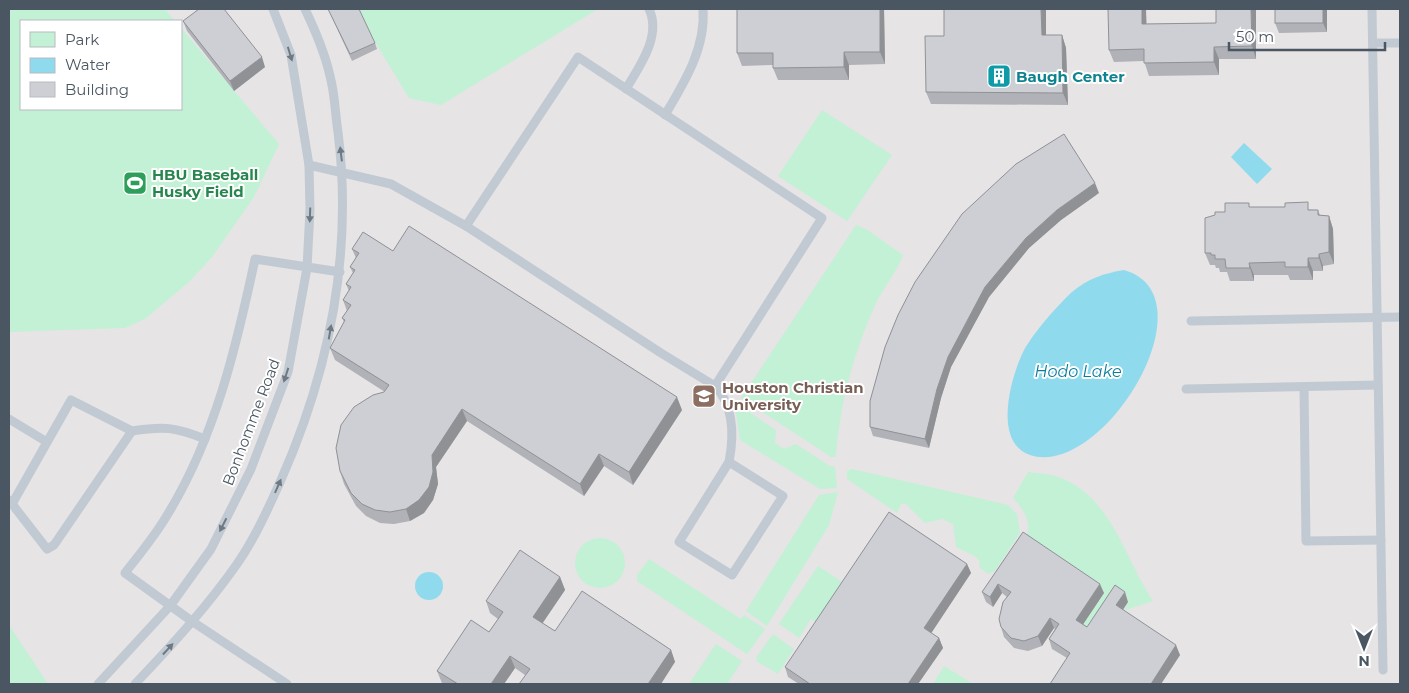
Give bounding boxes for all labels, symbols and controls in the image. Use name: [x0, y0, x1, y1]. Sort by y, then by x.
legend: [20, 20, 182, 110]
scale bar: [1229, 20, 1385, 52]
text: 50 m: [1236, 27, 1274, 46]
text: Park: [65, 30, 99, 49]
one-way arrow: [287, 47, 295, 62]
text: Water: [65, 55, 111, 74]
building icon: Baugh Center: [986, 63, 1012, 89]
place label: Baugh Center: [1016, 67, 1125, 86]
text: Building: [65, 80, 129, 99]
one-way arrow: [336, 145, 344, 161]
place label: HBU Baseball Husky Field: [152, 165, 258, 201]
sports icon: HBU Baseball Husky Field: [122, 170, 148, 196]
one-way arrow: [306, 207, 314, 223]
one-way arrow: [326, 324, 334, 340]
street label: Bonhomme Road: [218, 356, 284, 488]
water label: Hodo Lake: [1034, 362, 1122, 381]
one-way arrow: [282, 368, 290, 383]
place label: Houston Christian University: [722, 378, 864, 414]
school or university icon: Houston Christian University: [691, 383, 717, 409]
one-way arrow: [275, 479, 283, 493]
one-way arrow: [219, 518, 227, 532]
north arrow: [1339, 623, 1389, 673]
one-way arrow: [162, 643, 174, 655]
text: N: [1358, 652, 1370, 670]

